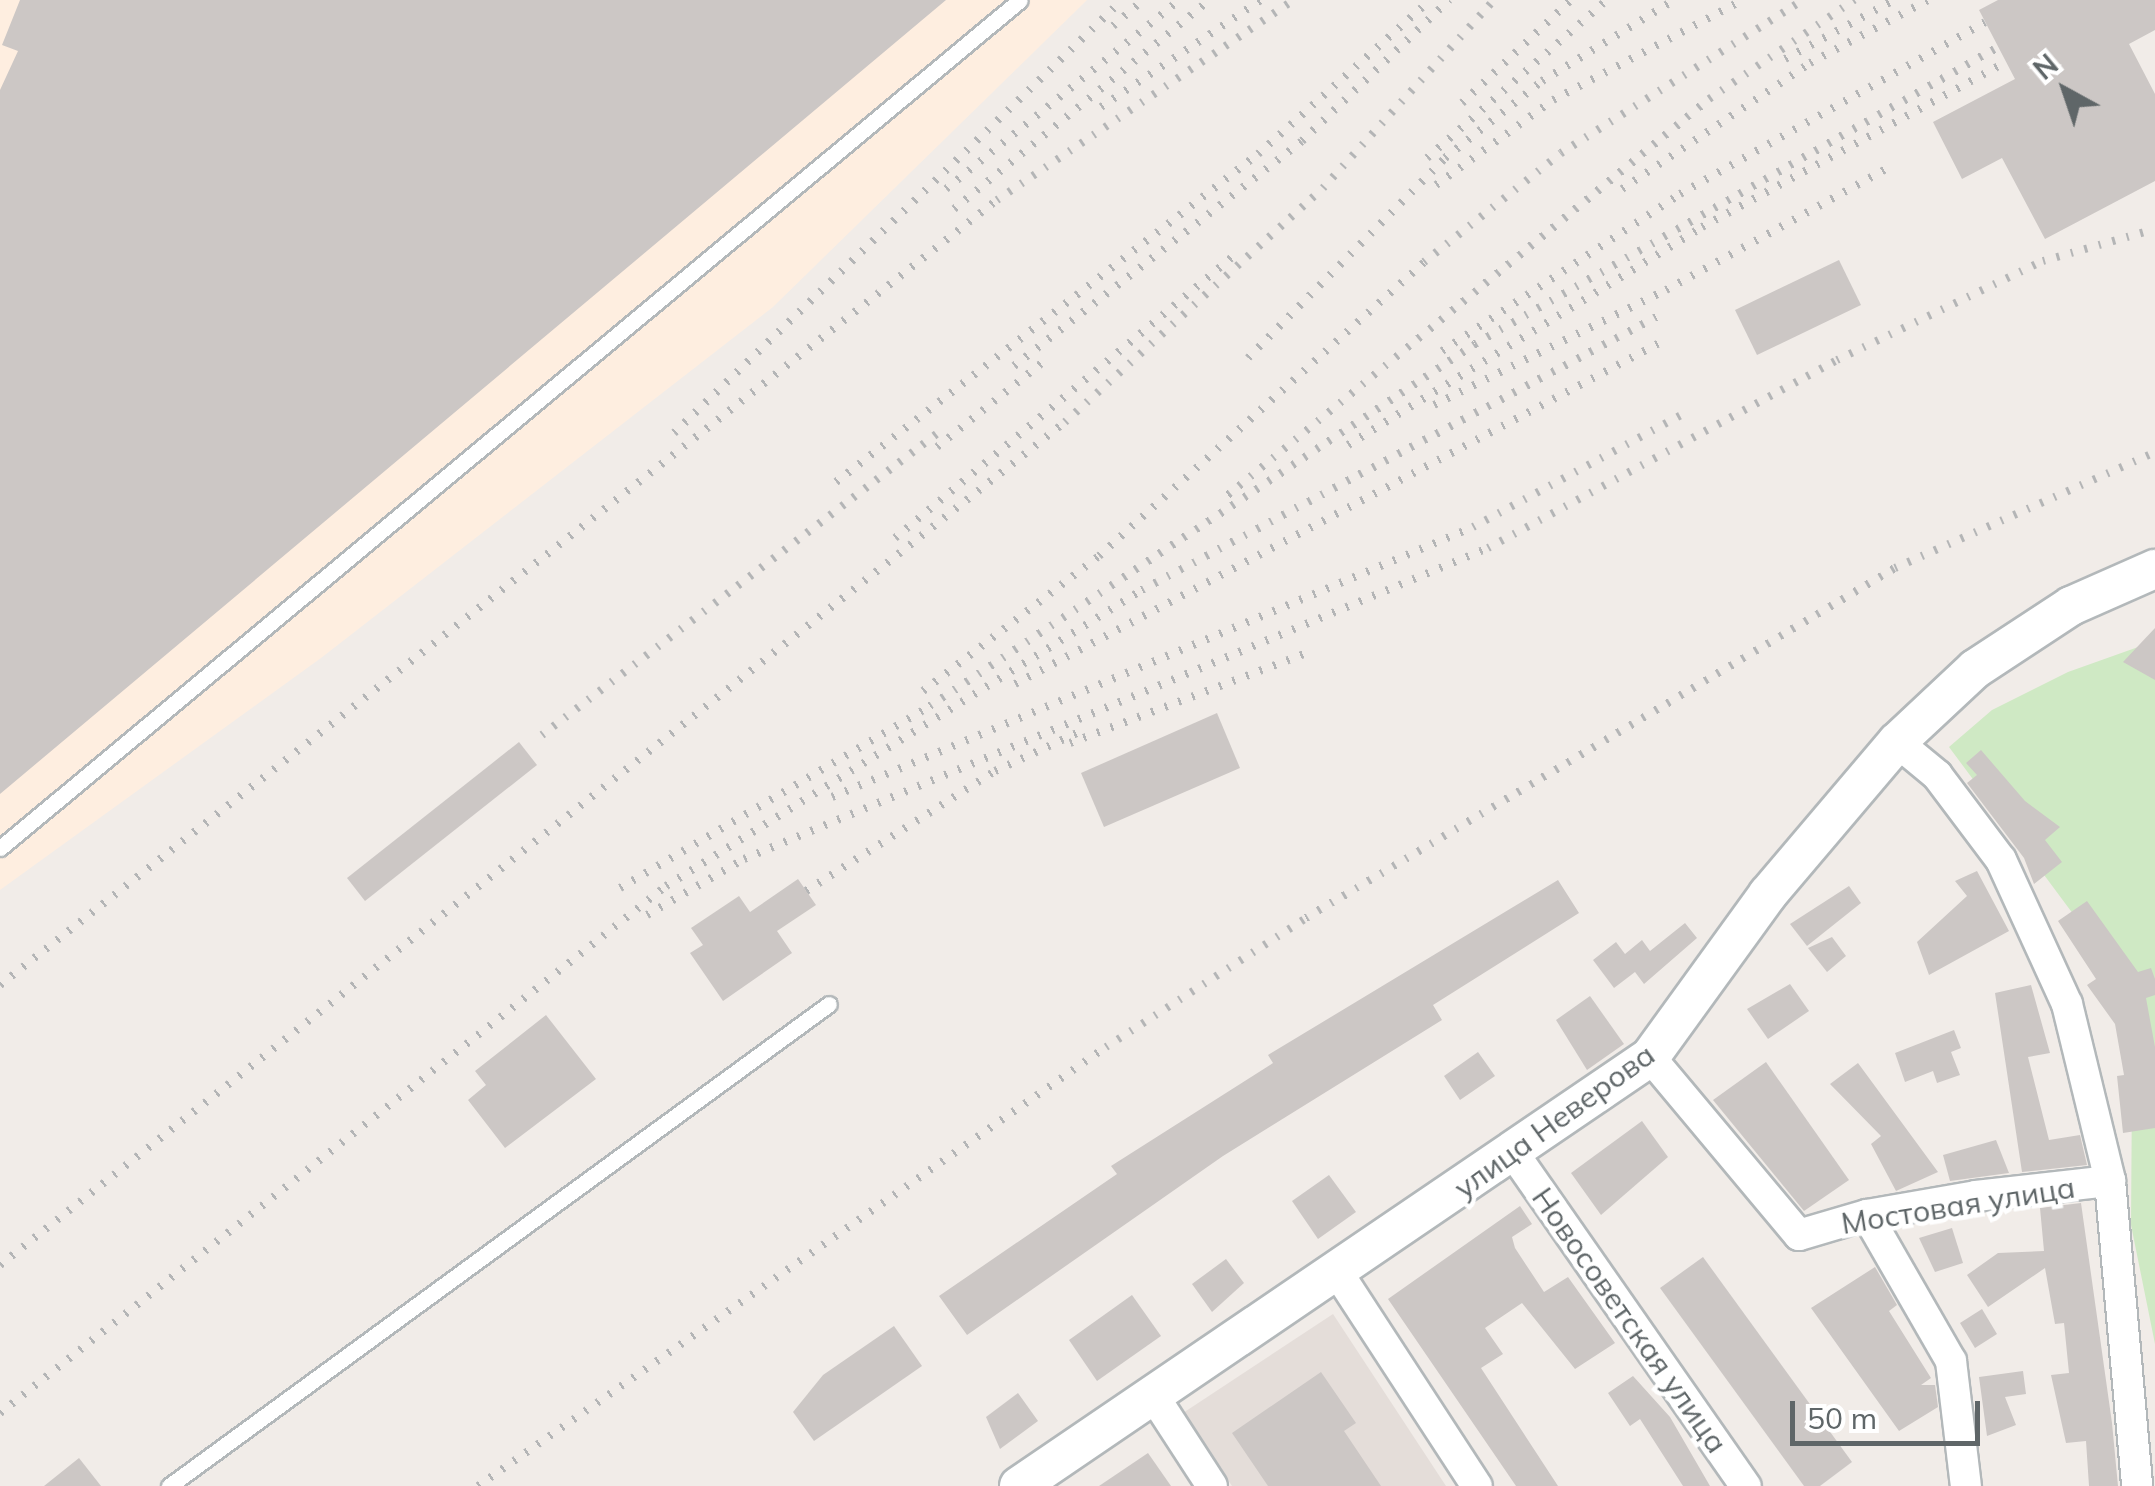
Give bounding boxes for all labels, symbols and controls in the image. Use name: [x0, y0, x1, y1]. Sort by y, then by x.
north arrow: [2015, 40, 2115, 140]
text: N: [2026, 46, 2065, 87]
street label: улица Неверова: [1447, 1036, 1661, 1206]
street label: Мостовая улица: [1839, 1169, 2077, 1241]
street label: Новосоветская улица: [1525, 1180, 1735, 1460]
scale bar: [1795, 1381, 1985, 1443]
text: 50 m: [1807, 1399, 1877, 1437]

